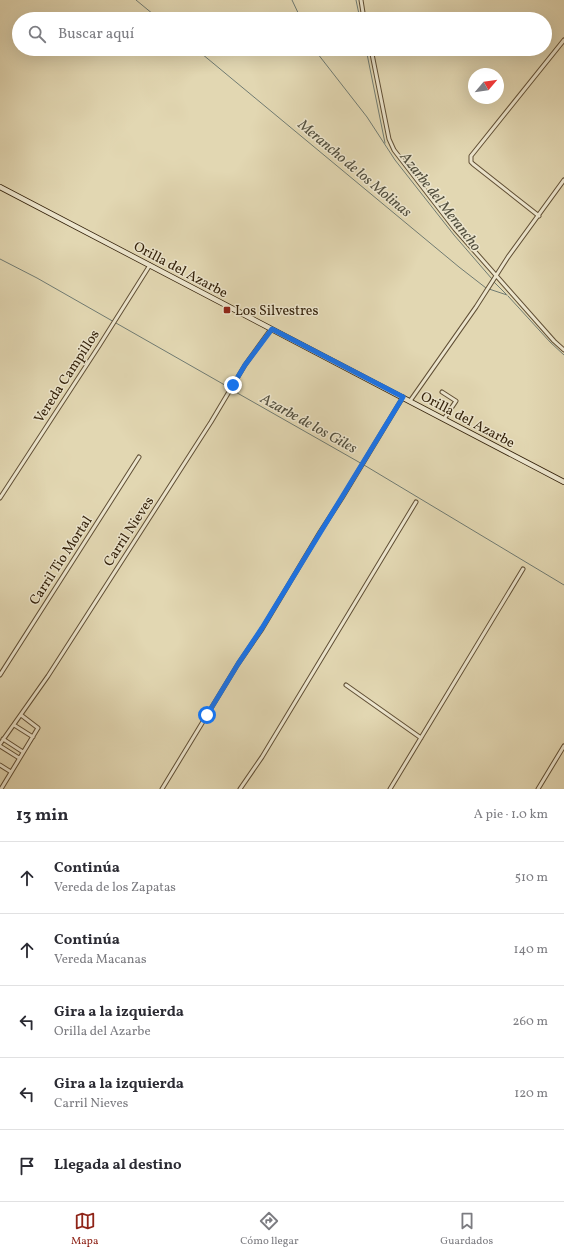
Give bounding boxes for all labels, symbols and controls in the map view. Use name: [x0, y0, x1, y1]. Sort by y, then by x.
search box: [12, 12, 552, 56]
icon: search: [26, 23, 48, 45]
text: Buscar aquí: [58, 24, 134, 45]
north arrow: [468, 68, 504, 104]
water label: Merancho de los Molinas: [292, 115, 416, 223]
water label: Azarbe del Merancho: [394, 147, 485, 256]
street label: Orilla del Azarbe: [130, 238, 231, 303]
place label: Los Silvestres: [235, 302, 319, 321]
marker: Los Silvestres: [222, 305, 232, 315]
street label: Vereda Campillos: [30, 327, 105, 427]
route end: [224, 376, 242, 394]
street label: Orilla del Azarbe: [417, 388, 518, 453]
water label: Azarbe de los Giles: [255, 389, 361, 460]
street label: Carril Nieves: [99, 493, 159, 571]
street label: Carril Tio Mortal: [25, 513, 97, 609]
route start: [198, 706, 216, 724]
text: 13 min: [16, 804, 69, 827]
text: A pie · 1.0 km: [474, 806, 548, 824]
text: Continúa: [54, 858, 120, 879]
icon: ahead: [16, 867, 38, 889]
text: 510 m: [515, 869, 548, 887]
text: Vereda de los Zapatas: [54, 879, 176, 897]
text: Continúa: [54, 930, 120, 951]
icon: ahead: [16, 939, 38, 961]
text: 140 m: [514, 941, 548, 959]
text: Vereda Macanas: [54, 951, 147, 969]
text: Gira a la izquierda: [54, 1002, 184, 1023]
icon: left: [16, 1011, 38, 1033]
text: 260 m: [513, 1013, 548, 1031]
text: Orilla del Azarbe: [54, 1023, 151, 1041]
text: Gira a la izquierda: [54, 1074, 184, 1095]
icon: left: [16, 1083, 38, 1105]
text: 120 m: [514, 1085, 548, 1103]
text: Carril Nieves: [54, 1095, 128, 1113]
icon: arrive: [16, 1155, 38, 1177]
text: Llegada al destino: [54, 1155, 182, 1176]
tab: Mapa: [71, 1210, 98, 1249]
tab: Cómo llegar: [240, 1210, 299, 1249]
tab: Guardados: [440, 1210, 493, 1249]

